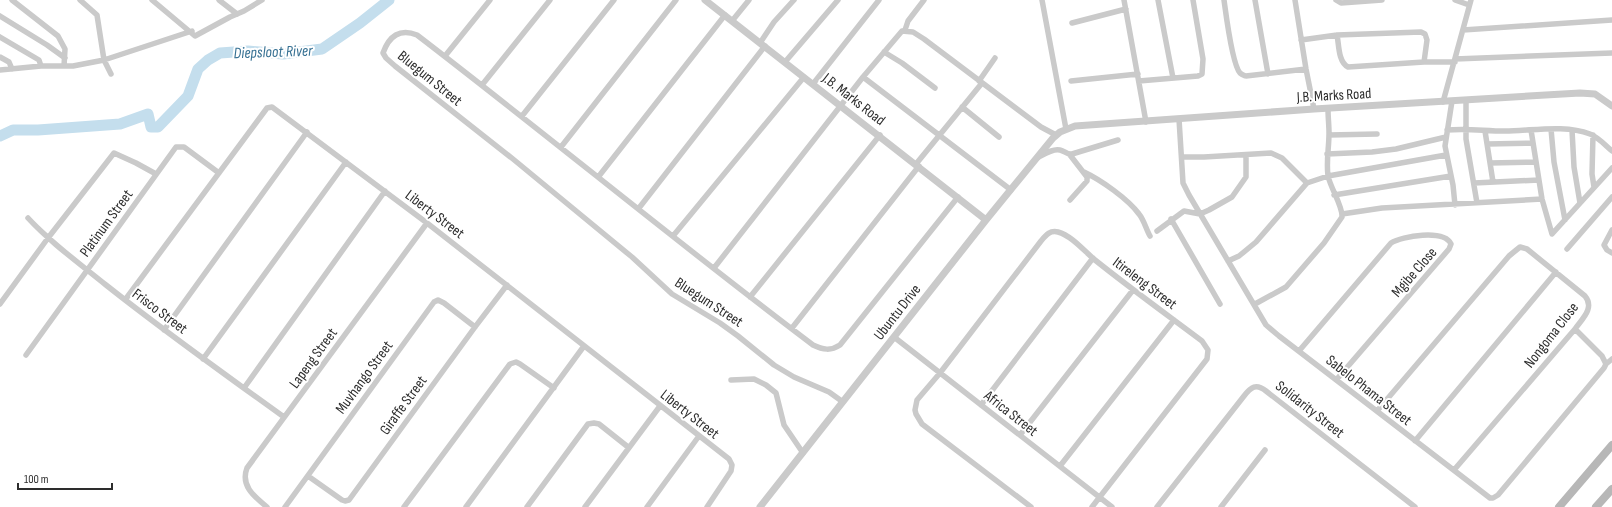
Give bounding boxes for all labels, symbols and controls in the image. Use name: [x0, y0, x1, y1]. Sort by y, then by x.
water label: Diepsloot River: [233, 42, 313, 63]
street label: Bluegum Street: [394, 47, 466, 110]
street label: J.B. Marks Road: [818, 68, 889, 130]
street label: J.B. Marks Road: [1295, 84, 1372, 107]
street label: Platinum Street: [76, 186, 137, 261]
street label: Liberty Street: [401, 186, 469, 243]
street label: Mgibe Close: [1388, 243, 1441, 301]
street label: Itireleng Street: [1109, 253, 1181, 314]
street label: Bluegum Street: [671, 273, 747, 332]
street label: Ubuntu Drive: [870, 281, 925, 344]
street label: Frisco Street: [128, 284, 191, 339]
street label: Nongoma Close: [1520, 299, 1583, 372]
street label: Lapeng Street: [285, 324, 342, 392]
street label: Muvhango Street: [332, 337, 398, 418]
street label: Sabelo Phama Street: [1322, 351, 1416, 430]
street label: Giraffe Street: [376, 372, 431, 439]
street label: Solidarity Street: [1271, 377, 1348, 442]
street label: Liberty Street: [656, 386, 723, 444]
street label: Africa Street: [979, 386, 1042, 441]
scale bar: [18, 465, 112, 491]
text: 100 m: [24, 472, 49, 487]

